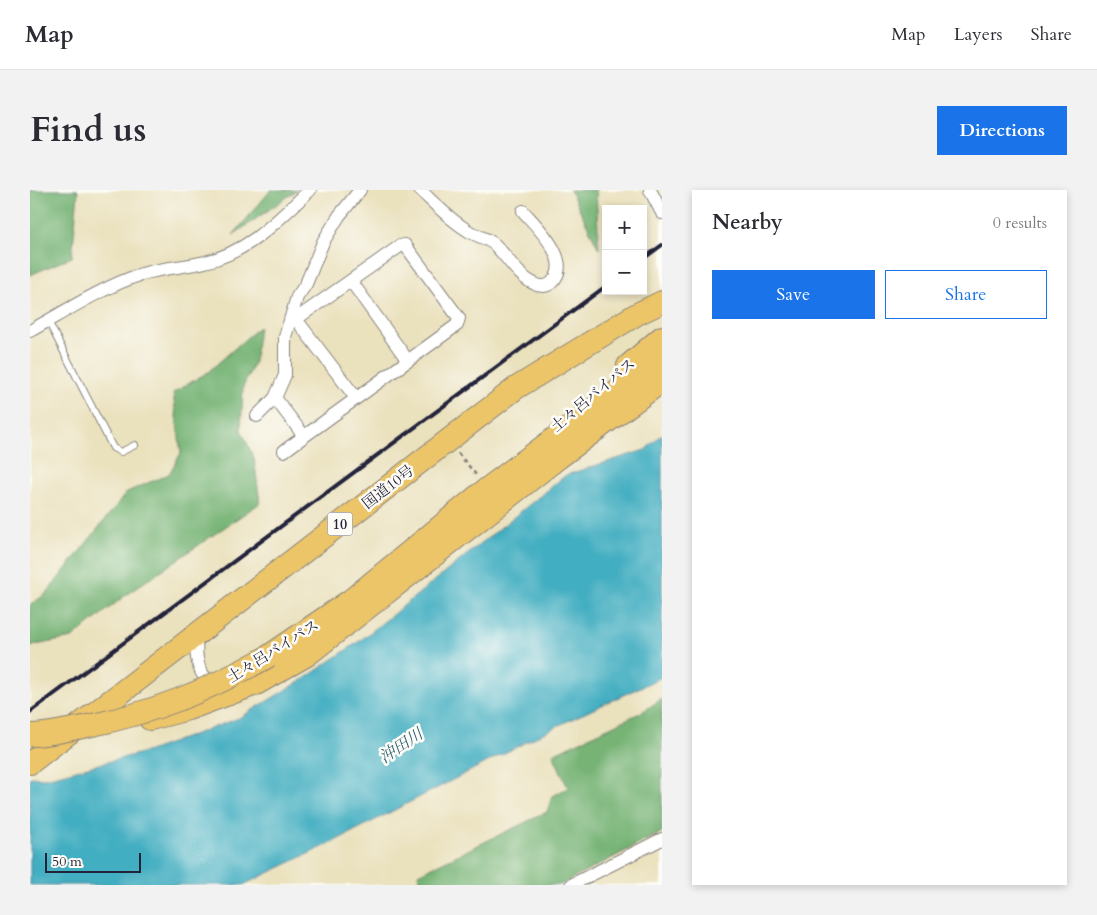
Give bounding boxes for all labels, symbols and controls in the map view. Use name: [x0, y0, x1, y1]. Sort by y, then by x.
text: Map: [25, 18, 74, 51]
text: Map: [891, 22, 926, 47]
text: Layers: [954, 22, 1003, 47]
text: Share: [1031, 22, 1072, 47]
text: Find us: [30, 106, 146, 154]
button: Directions: [937, 106, 1067, 155]
map controls: [602, 205, 647, 295]
button: +: [602, 205, 647, 250]
text: Nearby: [712, 208, 783, 237]
text: 0 results: [993, 212, 1047, 234]
button: −: [602, 250, 647, 295]
button: Save: [712, 270, 875, 319]
button: Share: [885, 270, 1047, 319]
street label: 土々呂バイパス: [546, 354, 640, 436]
street label: 国道10号: [358, 461, 418, 513]
road number: 10: [328, 512, 352, 536]
street label: 土々呂バイパス: [223, 615, 323, 687]
water label: 沖田川: [375, 722, 429, 769]
scale bar: [45, 850, 141, 873]
text: 50 m: [52, 852, 82, 871]

